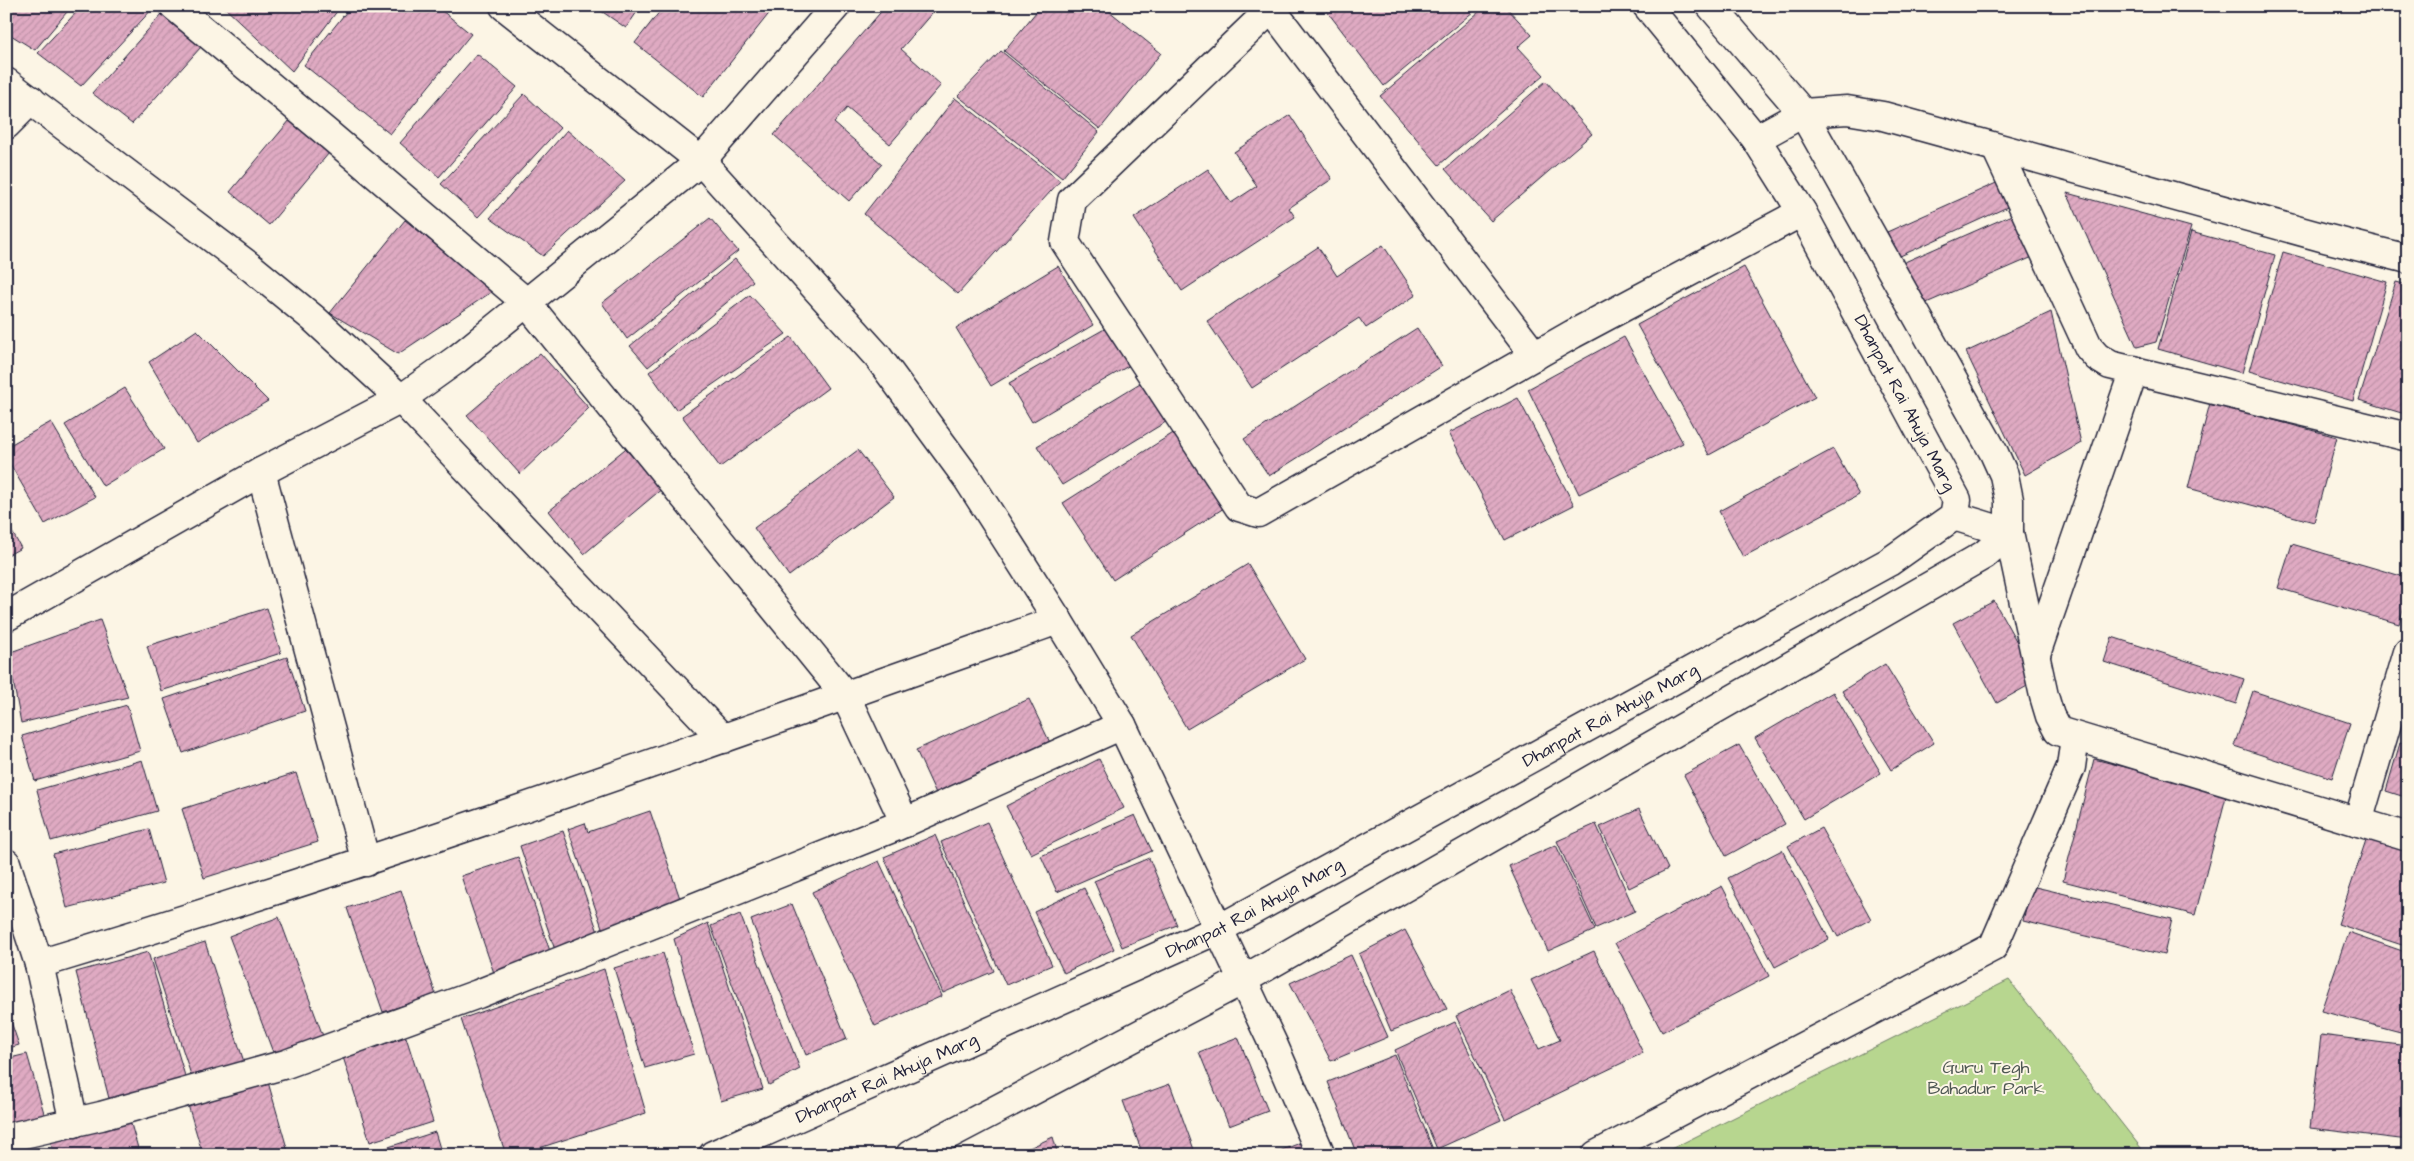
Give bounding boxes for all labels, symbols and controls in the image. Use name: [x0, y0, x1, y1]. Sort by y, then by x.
street label: Dhanpat Rai Ahuja Marg: [1847, 310, 1962, 496]
street label: Dhanpat Rai Ahuja Marg: [1518, 657, 1703, 773]
street label: Dhanpat Rai Ahuja Marg: [1161, 851, 1348, 964]
street label: Dhanpat Rai Ahuja Marg: [791, 1026, 982, 1129]
park label: Guru Tegh Bahadur Park: [1927, 1055, 2045, 1101]

